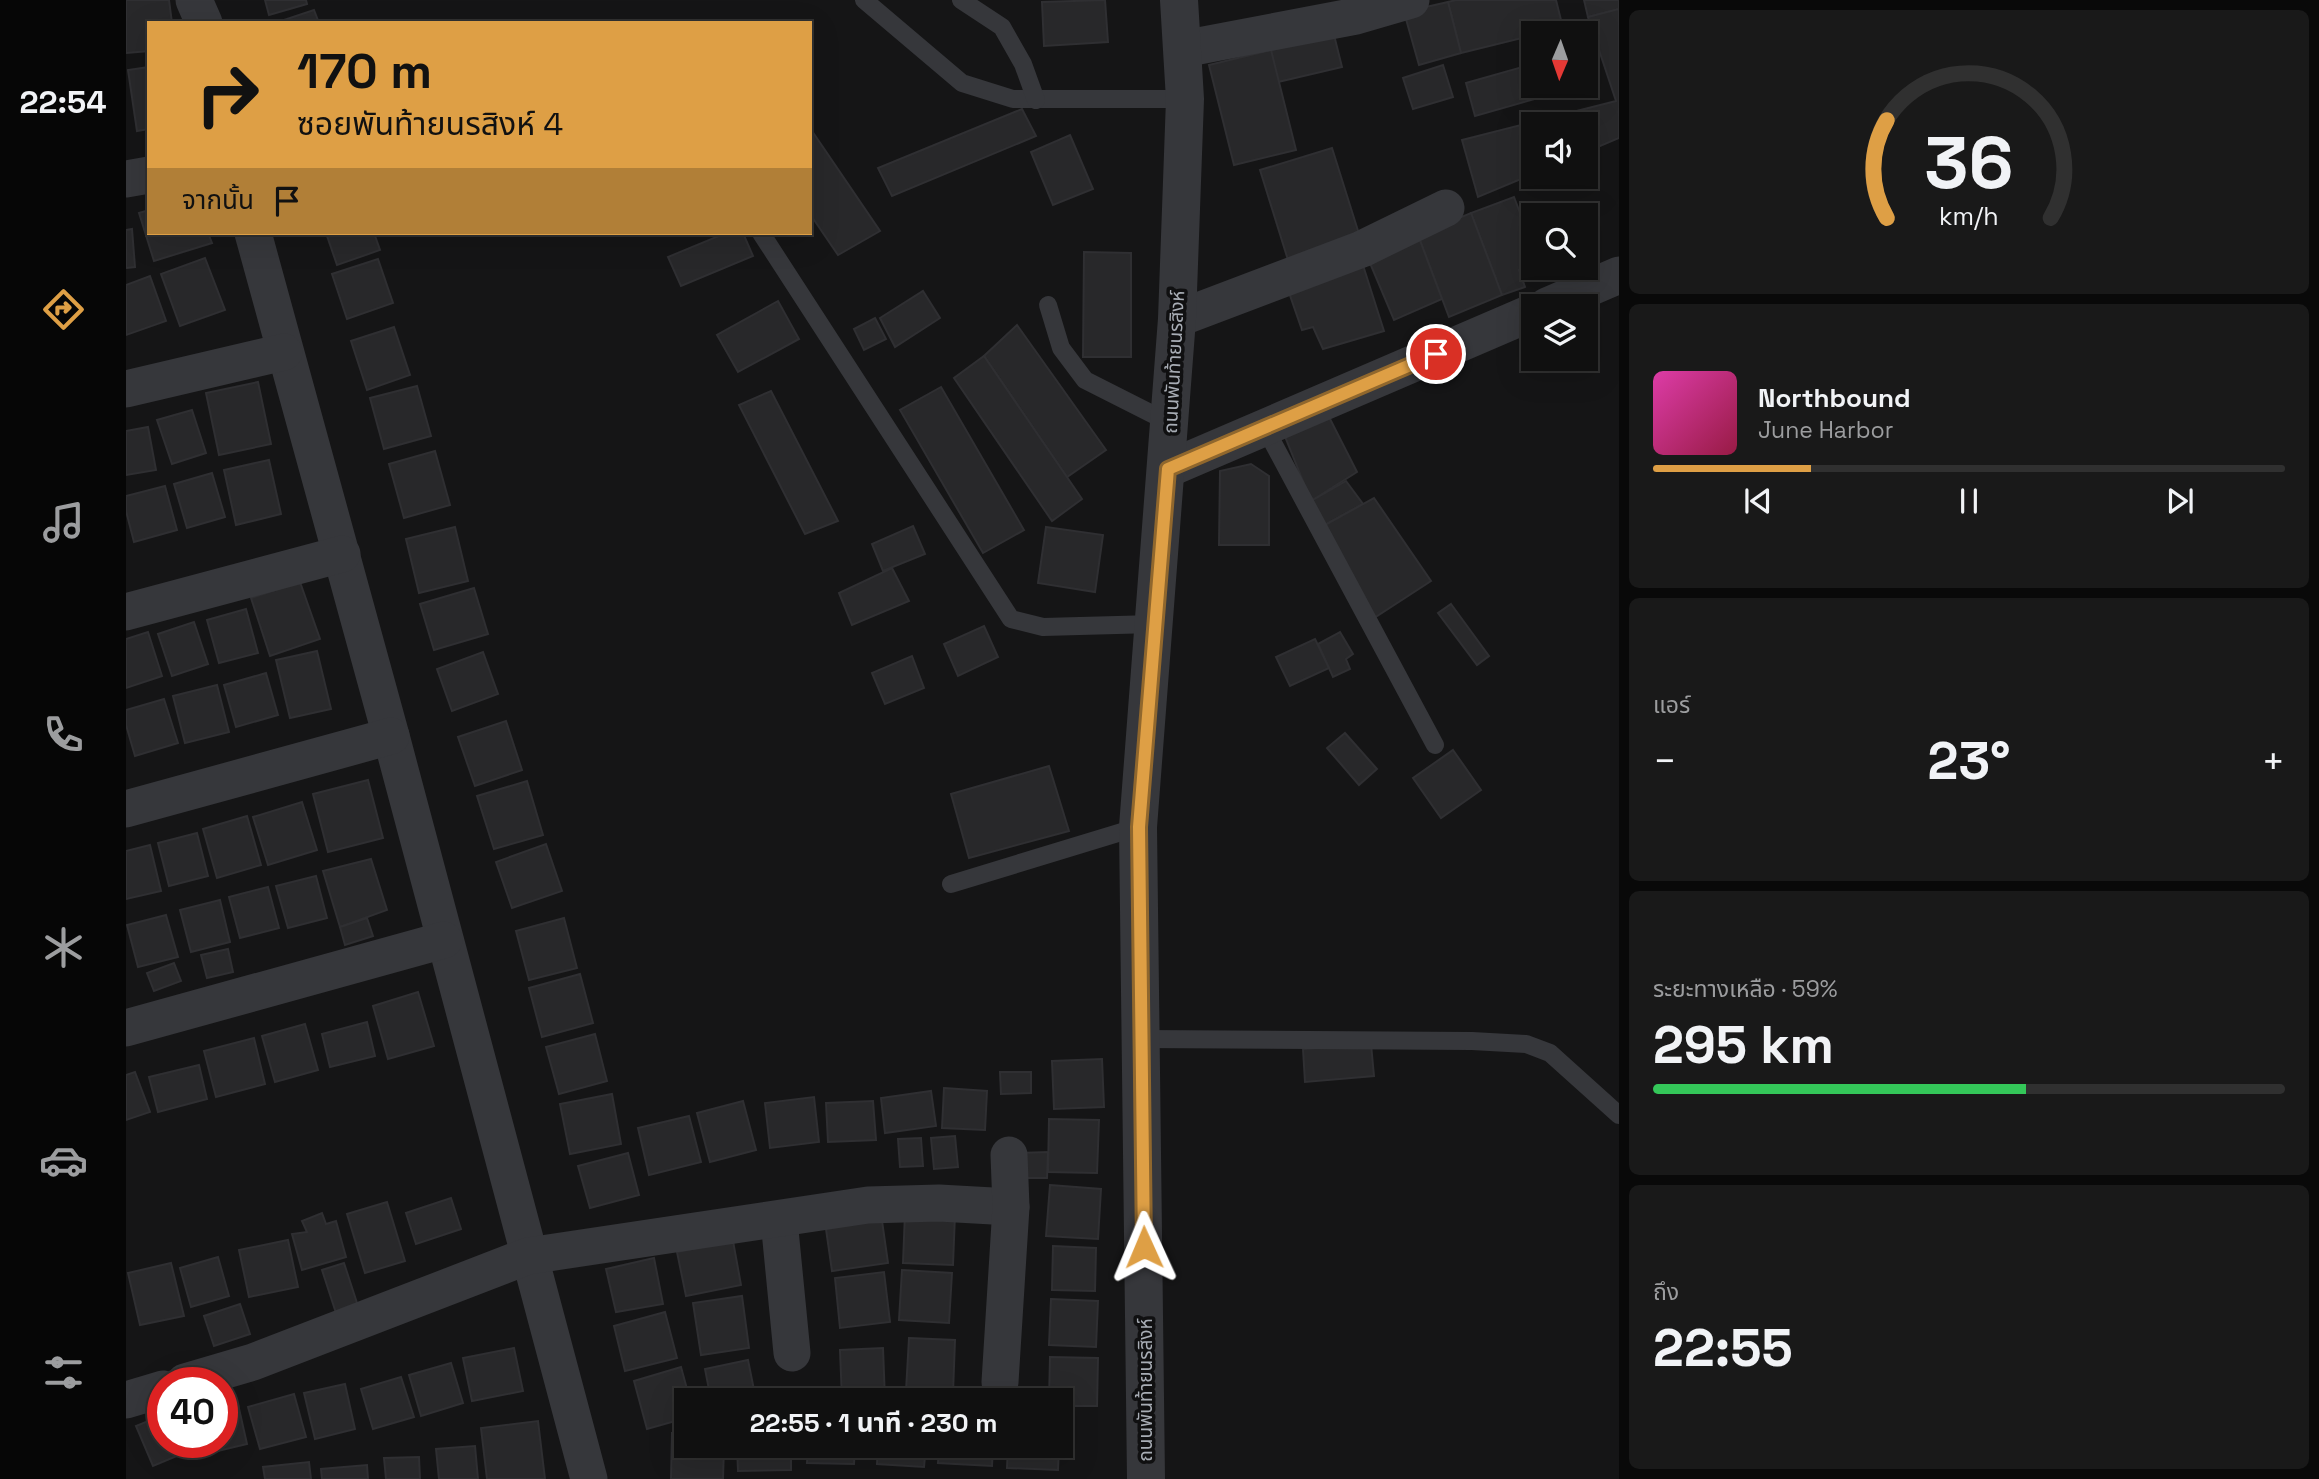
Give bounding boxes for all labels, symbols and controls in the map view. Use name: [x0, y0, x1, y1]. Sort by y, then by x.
north arrow: [1521, 21, 1598, 98]
map controls: [1521, 21, 1598, 371]
text: 170 m: [297, 40, 432, 102]
icon: right: [182, 49, 273, 140]
text: 22:54: [19, 82, 107, 122]
text: ซอยพันท้ายนรสิงห์ 4: [297, 104, 563, 144]
button: sound: [1521, 112, 1598, 189]
text: 36: [1924, 116, 2014, 209]
icon: arrive: [268, 182, 306, 220]
text: จากนั้น: [182, 183, 254, 217]
text: km/h: [1939, 200, 1999, 232]
button: search: [1521, 203, 1598, 280]
icon: directions: [39, 285, 88, 334]
street label: ถนนพันท้ายนรสิงห์: [1158, 289, 1190, 434]
button: layers: [1521, 294, 1598, 371]
pin: [1406, 324, 1466, 384]
icon: arrive: [1417, 335, 1455, 373]
text: Northbound: [1758, 381, 1911, 415]
text: June Harbor: [1758, 415, 1893, 445]
icon: previous: [1739, 482, 1777, 520]
icon: pause: [1950, 482, 1988, 520]
icon: next: [2161, 482, 2199, 520]
icon: music: [39, 498, 88, 547]
text: แอร์: [1653, 690, 1690, 720]
icon: phone: [39, 710, 88, 759]
text: 23°: [1928, 728, 2011, 794]
text: −: [1653, 737, 1677, 785]
text: +: [2261, 737, 2285, 785]
icon: climate: [39, 923, 88, 972]
text: ระยะทางเหลือ · 59%: [1653, 974, 1837, 1004]
text: 295 km: [1653, 1012, 1834, 1078]
icon: car: [39, 1136, 88, 1185]
position arrow: [1107, 1210, 1181, 1284]
text: ถึง: [1653, 1277, 1679, 1307]
text: 22:55: [1653, 1315, 1793, 1381]
street label: ถนนพันท้ายนรสิงห์: [1133, 1318, 1158, 1462]
icon: filters: [39, 1348, 88, 1397]
speed limit sign: 40: [147, 1367, 238, 1458]
text: 22:55 · 1 นาที · 230 m: [750, 1406, 997, 1440]

